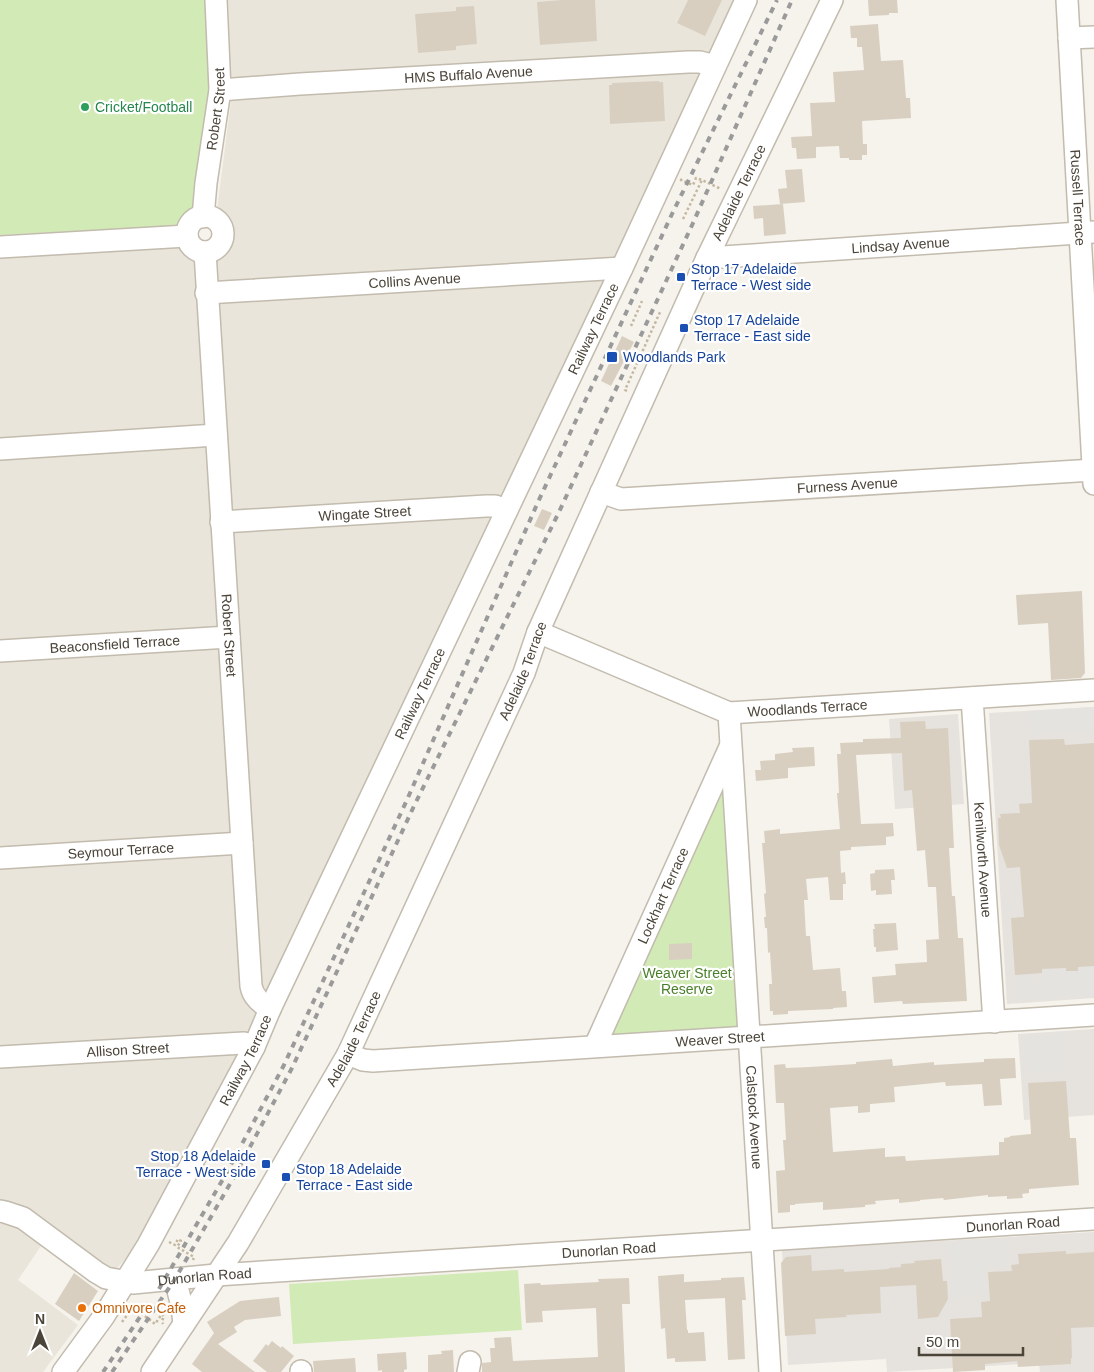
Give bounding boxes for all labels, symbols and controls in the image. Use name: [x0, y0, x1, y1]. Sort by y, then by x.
street label: HMS Buffalo Avenue: [404, 63, 533, 86]
street label: Robert Street: [203, 67, 228, 151]
place label: Cricket/Football: [95, 99, 192, 115]
marker: Cricket/Football: [79, 101, 91, 113]
street label: Adelaide Terrace: [709, 142, 769, 243]
street label: Russell Terrace: [1067, 149, 1089, 246]
street label: Lindsay Avenue: [851, 234, 951, 256]
place label: Stop 17 Adelaide Terrace - West side: [691, 261, 812, 293]
street label: Collins Avenue: [368, 270, 461, 291]
marker: Stop 17 Adelaide Terrace - West side: [675, 271, 687, 283]
street label: Railway Terrace: [565, 280, 622, 377]
place label: Stop 17 Adelaide Terrace - East side: [694, 312, 811, 344]
marker: Stop 17 Adelaide Terrace - East side: [678, 322, 690, 334]
place label: Woodlands Park: [623, 349, 726, 365]
marker: Woodlands Park: [605, 350, 619, 364]
street label: Furness Avenue: [796, 474, 898, 496]
street label: Wingate Street: [318, 503, 412, 524]
street label: Robert Street: [218, 593, 240, 677]
street label: Adelaide Terrace: [495, 619, 550, 723]
street label: Beaconsfield Terrace: [49, 632, 181, 656]
street label: Railway Terrace: [391, 645, 449, 742]
street label: Woodlands Terrace: [747, 696, 868, 720]
street label: Kenilworth Avenue: [971, 801, 995, 918]
street label: Seymour Terrace: [67, 839, 175, 862]
street label: Lockhart Terrace: [634, 845, 692, 946]
park label: Weaver Street Reserve: [642, 965, 732, 997]
street label: Adelaide Terrace: [323, 988, 384, 1089]
street label: Railway Terrace: [216, 1012, 275, 1108]
street label: Weaver Street: [675, 1028, 765, 1050]
street label: Allison Street: [86, 1039, 170, 1060]
street label: Calstock Avenue: [743, 1065, 765, 1170]
place label: Stop 18 Adelaide Terrace - West side: [136, 1148, 256, 1180]
marker: Stop 18 Adelaide Terrace - West side: [260, 1158, 272, 1170]
place label: Stop 18 Adelaide Terrace - East side: [296, 1161, 413, 1193]
marker: Stop 18 Adelaide Terrace - East side: [280, 1171, 292, 1183]
street label: Dunorlan Road: [965, 1213, 1061, 1235]
street label: Dunorlan Road: [561, 1239, 656, 1261]
street label: Dunorlan Road: [157, 1265, 252, 1289]
place label: Omnivore Cafe: [92, 1300, 186, 1316]
marker: Omnivore Cafe: [76, 1302, 88, 1314]
north arrow: [15, 1307, 65, 1357]
text: N: [35, 1311, 45, 1327]
scale bar: [919, 1324, 1023, 1356]
text: 50 m: [926, 1333, 959, 1350]

